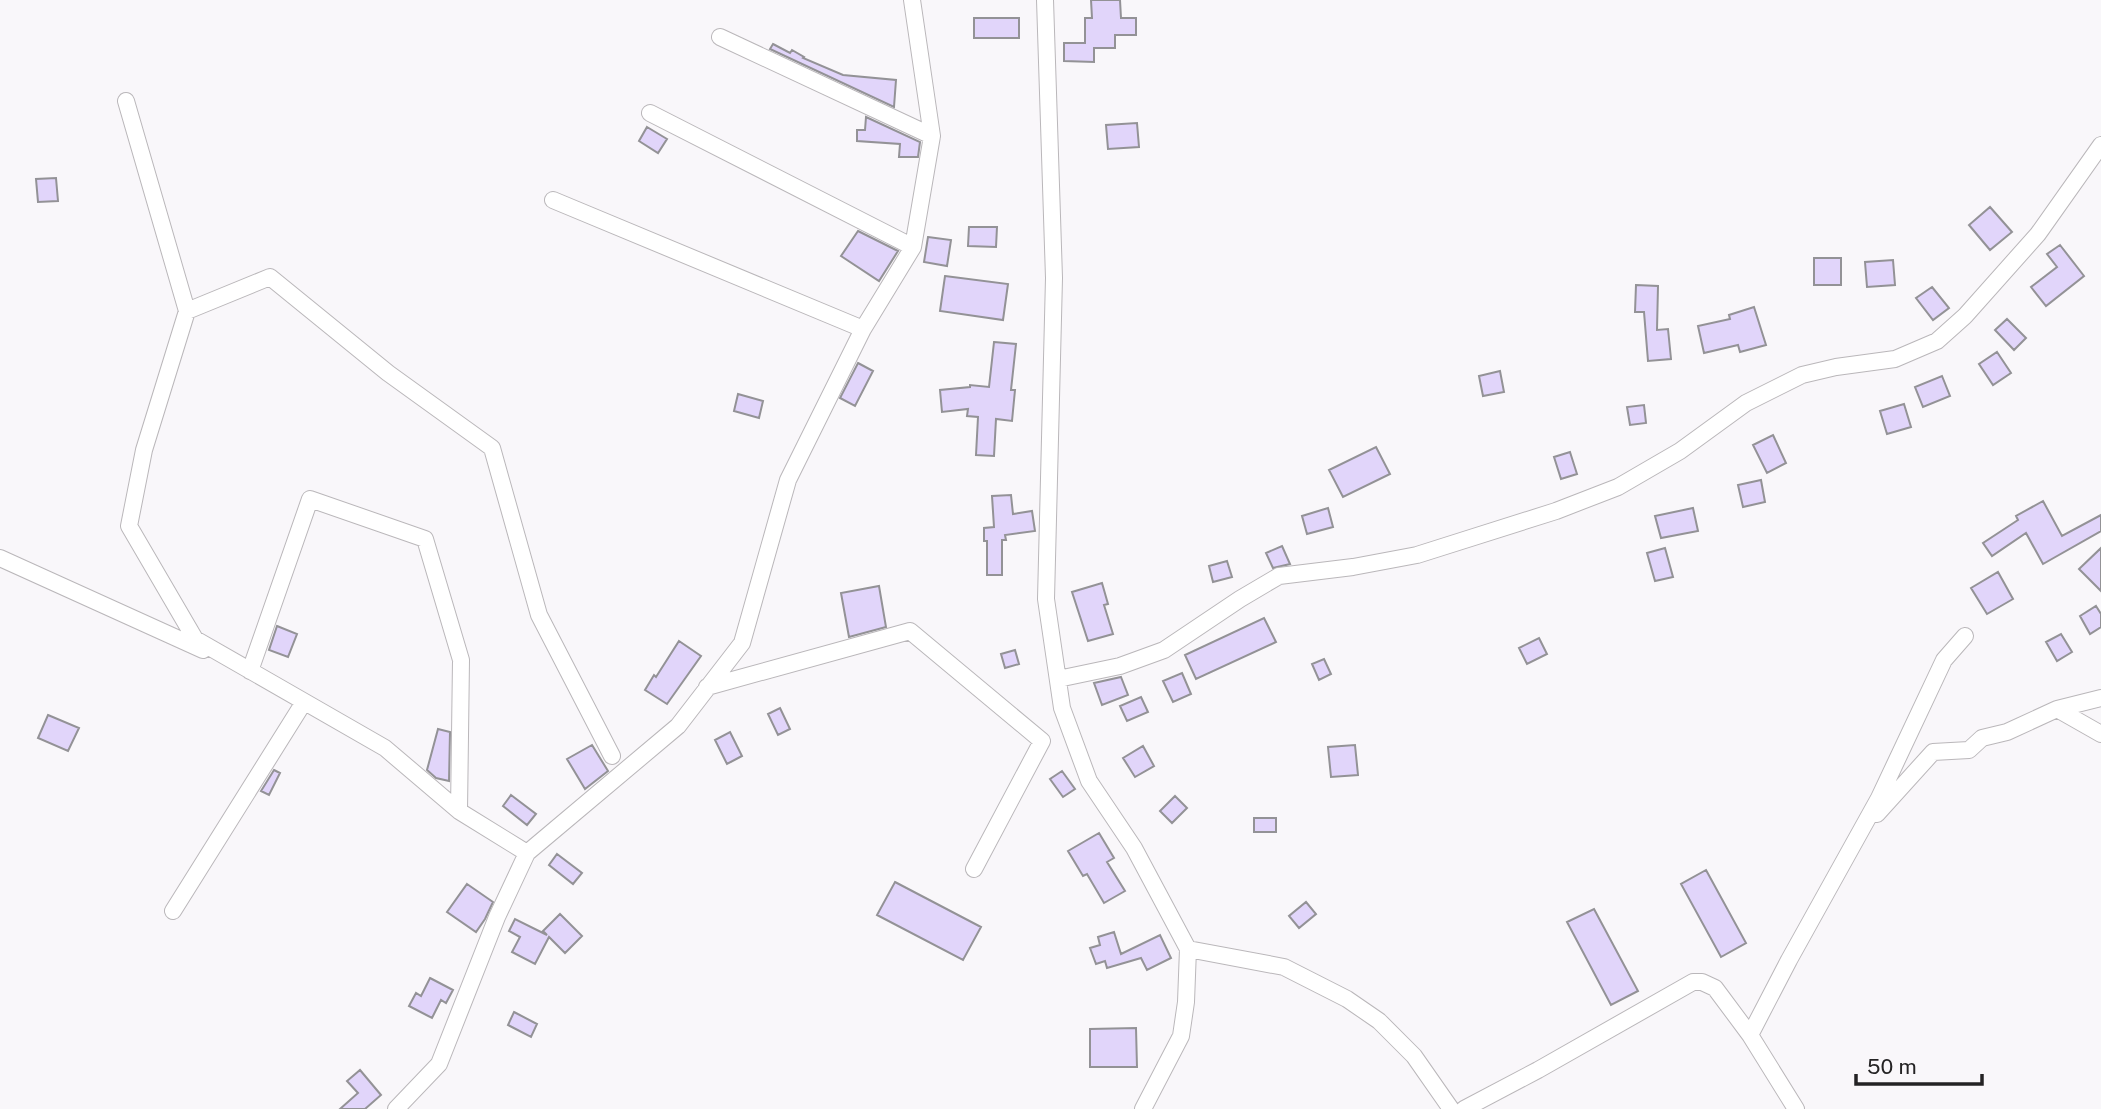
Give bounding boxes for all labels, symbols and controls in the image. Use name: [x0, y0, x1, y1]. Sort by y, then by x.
scale bar: [1856, 1042, 1982, 1086]
text: 50 m: [1867, 1054, 1917, 1079]

